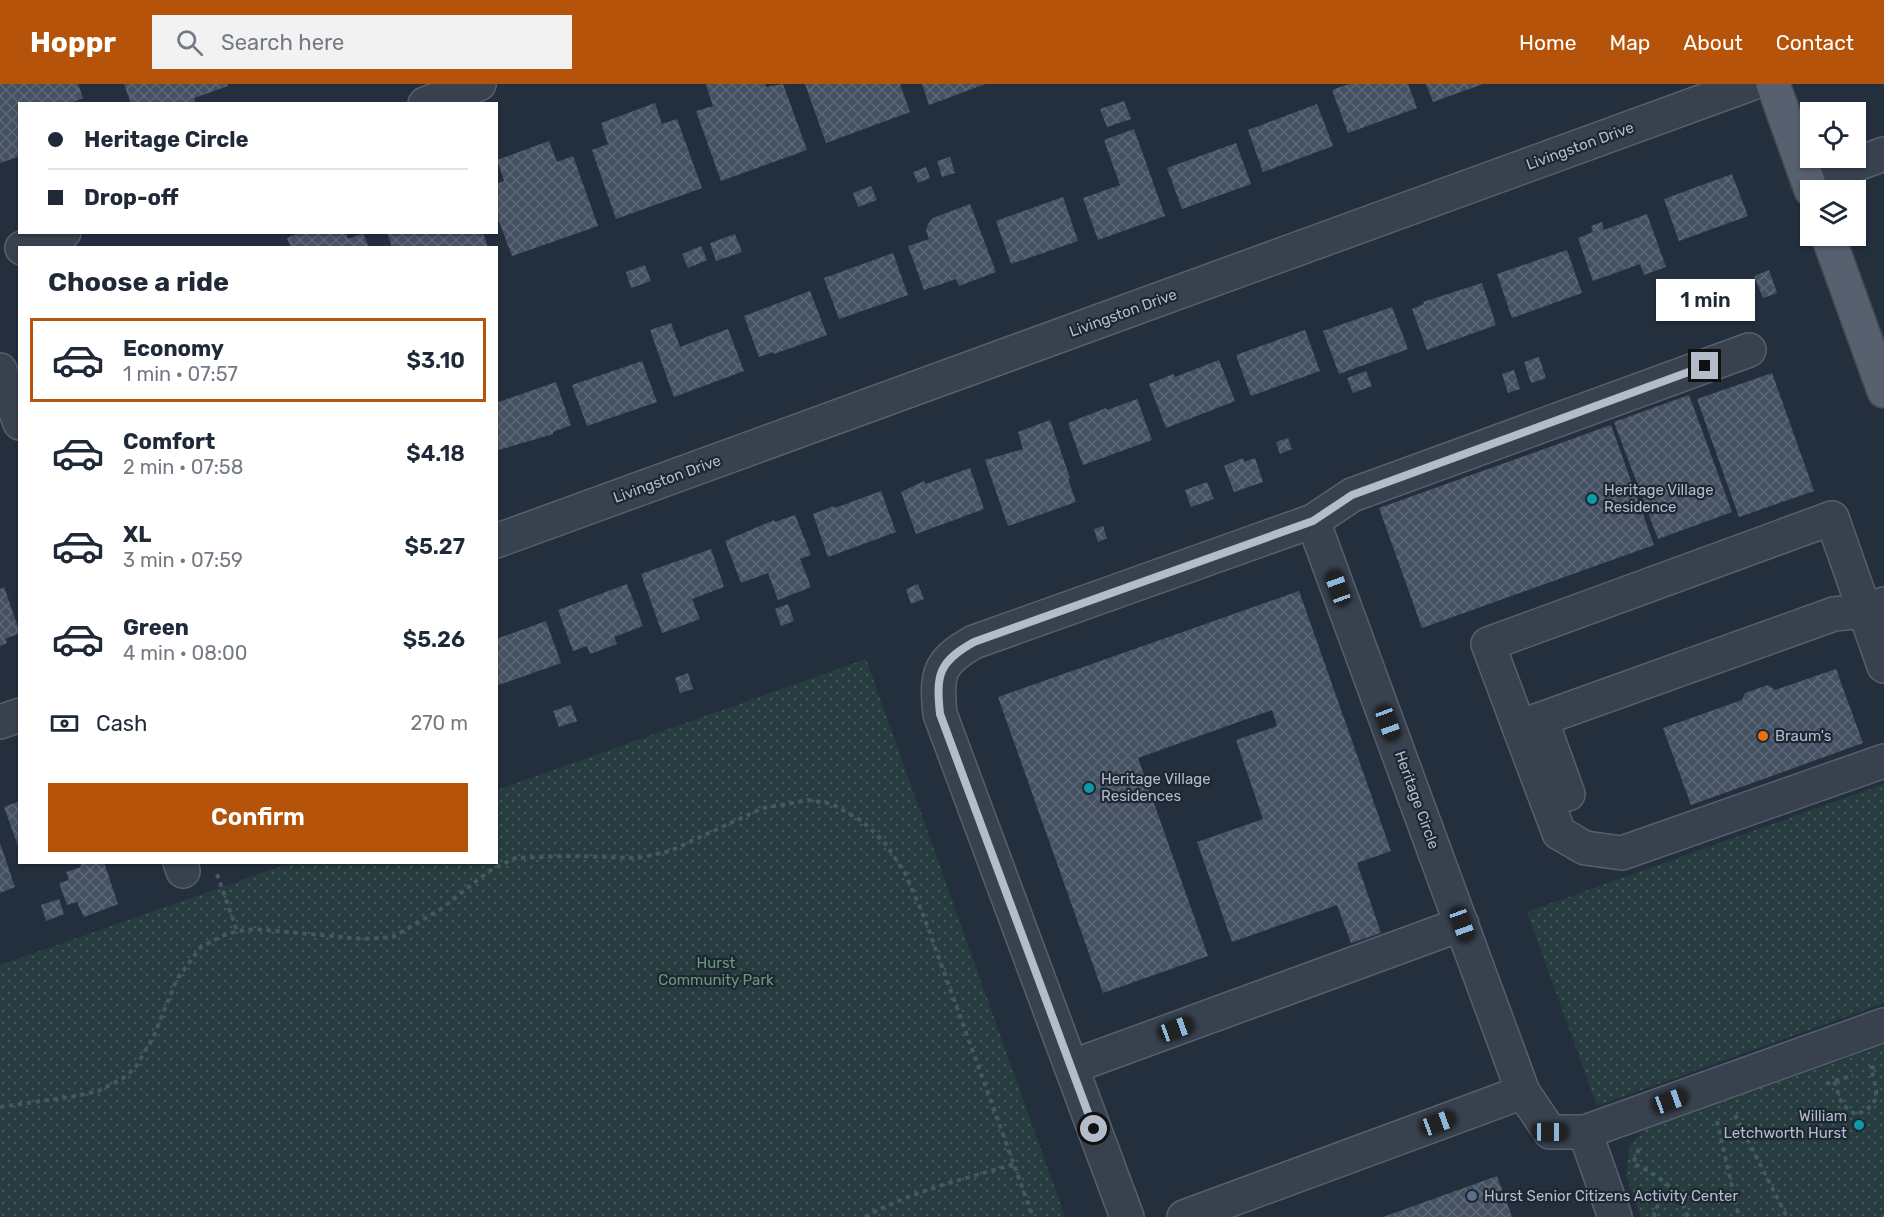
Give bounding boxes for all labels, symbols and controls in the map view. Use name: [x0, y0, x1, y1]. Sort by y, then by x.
search box: [152, 15, 572, 69]
text: Hoppr: [30, 26, 116, 59]
icon: search: [173, 26, 206, 59]
text: Search here: [221, 29, 344, 56]
text: Home: [1519, 30, 1576, 55]
text: Map: [1609, 30, 1650, 55]
text: About: [1683, 30, 1743, 55]
text: Contact: [1776, 30, 1854, 55]
map controls: [1800, 102, 1866, 246]
button: locate: [1800, 102, 1866, 168]
street label: Livingston Drive: [1524, 118, 1636, 174]
text: Heritage Circle: [84, 126, 249, 153]
button: layers: [1800, 180, 1866, 246]
text: Drop-off: [84, 184, 179, 211]
text: Choose a ride: [48, 266, 229, 298]
callout: 1 min: [1656, 279, 1754, 321]
street label: Livingston Drive: [1067, 285, 1179, 341]
text: 1 min: [1680, 288, 1731, 312]
icon: car: [51, 333, 105, 387]
text: Economy: [123, 335, 224, 362]
text: $3.10: [407, 347, 465, 374]
route end: [1691, 352, 1718, 379]
text: 1 min · 07:57: [123, 362, 238, 386]
icon: car: [51, 426, 105, 480]
text: Comfort: [123, 428, 215, 455]
text: $4.18: [406, 440, 465, 467]
street label: Livingston Drive: [611, 451, 723, 507]
text: 2 min · 07:58: [123, 455, 243, 479]
place label: Heritage Village Residence: [1604, 481, 1714, 516]
marker: Heritage Village Residence: [1585, 492, 1599, 506]
icon: car: [51, 519, 105, 573]
text: XL: [123, 521, 151, 548]
text: $5.27: [405, 533, 465, 560]
text: 3 min · 07:59: [123, 548, 243, 572]
car: [1323, 568, 1353, 608]
icon: car: [51, 612, 105, 666]
text: Green: [123, 614, 189, 641]
text: $5.26: [403, 626, 465, 653]
text: 4 min · 08:00: [123, 641, 247, 665]
car: [1373, 703, 1403, 743]
icon: cash: [48, 707, 81, 740]
text: Cash: [96, 710, 147, 737]
text: 270 m: [411, 711, 468, 735]
place label: Braum's: [1775, 727, 1832, 745]
marker: Braum's: [1756, 729, 1770, 743]
street label: Heritage Circle: [1391, 748, 1443, 852]
place label: Heritage Village Residences: [1101, 770, 1211, 805]
marker: Heritage Village Residences: [1082, 781, 1096, 795]
button: Confirm: [48, 783, 468, 852]
car: [1447, 904, 1477, 944]
park label: Hurst Community Park: [658, 954, 774, 989]
car: [1156, 1014, 1196, 1044]
car: [1650, 1086, 1690, 1116]
place label: William Letchworth Hurst: [1723, 1107, 1847, 1142]
car: [1418, 1108, 1458, 1138]
route start: [1080, 1115, 1107, 1142]
marker: William Letchworth Hurst: [1852, 1118, 1866, 1132]
car: [1532, 1123, 1568, 1141]
place label: Hurst Senior Citizens Activity Center: [1484, 1187, 1739, 1205]
marker: Hurst Senior Citizens Activity Center: [1465, 1189, 1479, 1203]

